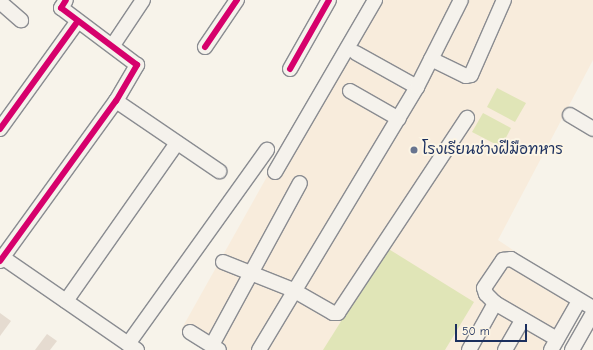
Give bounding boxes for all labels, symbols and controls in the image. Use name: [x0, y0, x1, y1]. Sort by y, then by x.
place label: โรงเรียนช่างฝีมือทหาร: [422, 141, 563, 159]
marker: โรงเรียนช่างฝีมือทหาร: [409, 145, 419, 155]
scale bar: [457, 316, 529, 342]
text: 50 m: [462, 324, 490, 338]

